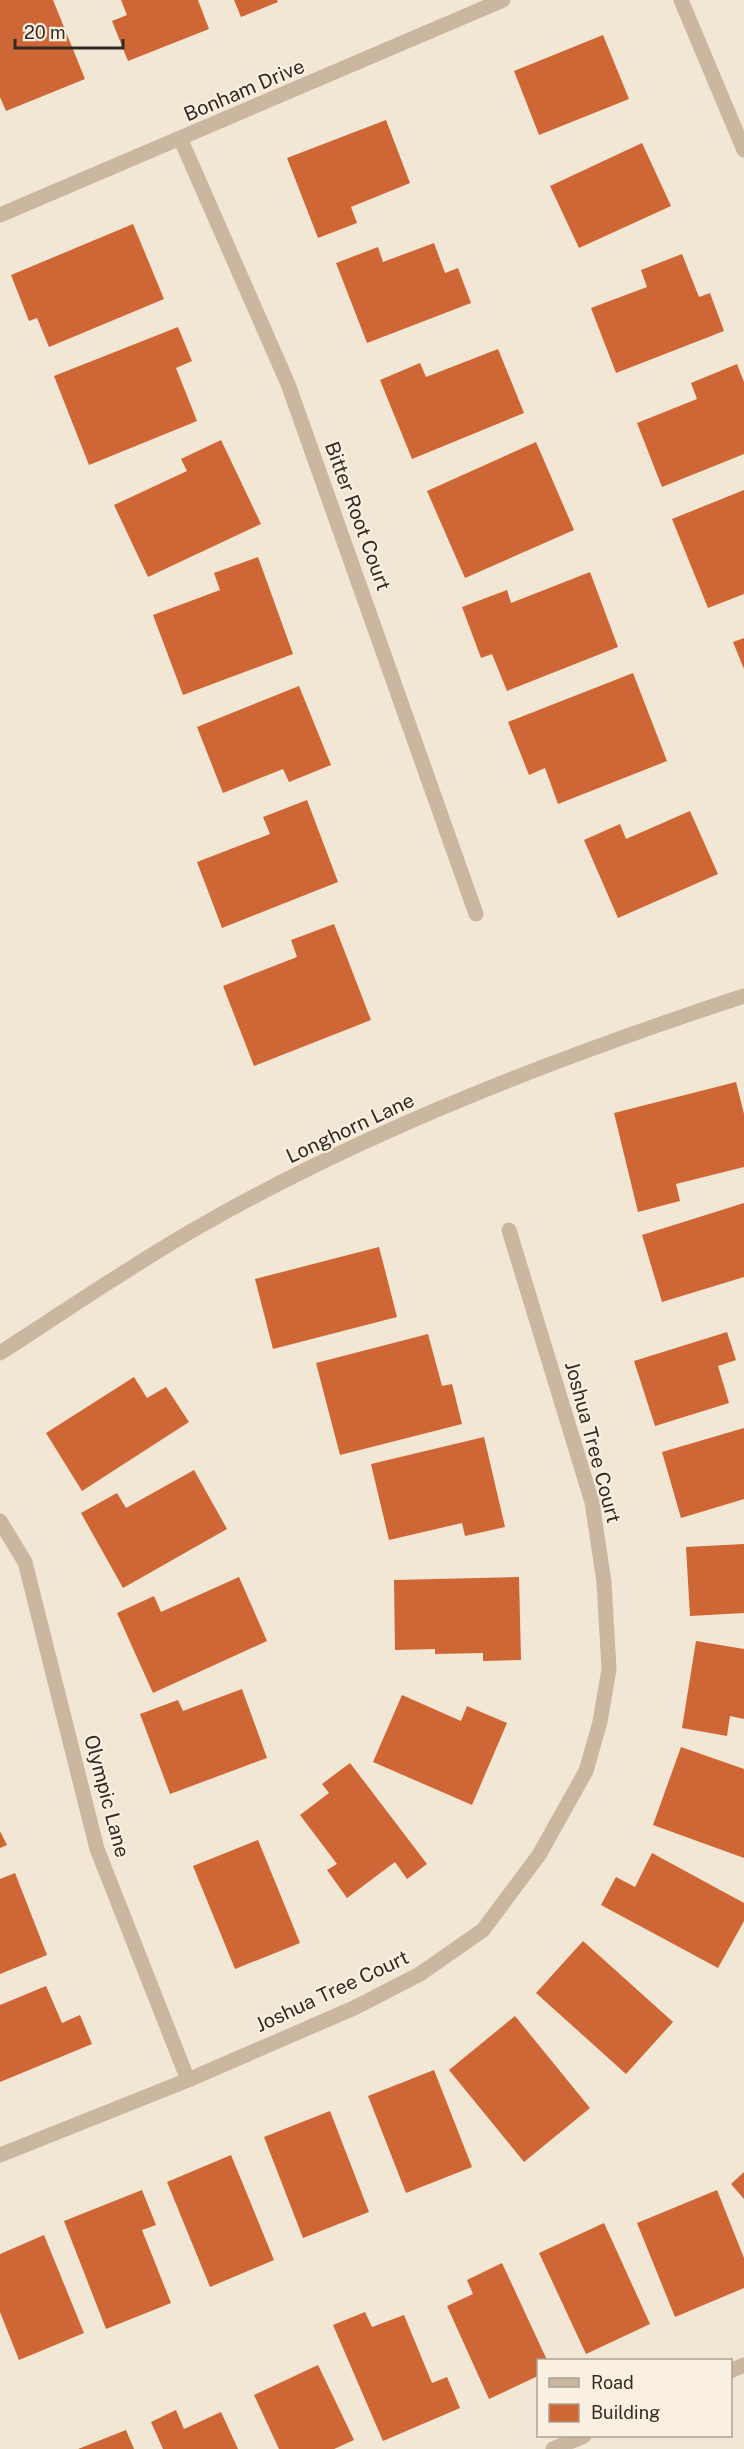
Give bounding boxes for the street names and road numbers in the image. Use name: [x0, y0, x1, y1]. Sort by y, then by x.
street label: Bonham Drive: [180, 54, 308, 126]
street label: Bitter Root Court: [320, 438, 396, 594]
street label: Longhorn Lane: [282, 1088, 418, 1168]
street label: Joshua Tree Court: [560, 1358, 626, 1526]
street label: Olympic Lane: [79, 1732, 135, 1860]
street label: Joshua Tree Court: [251, 1945, 413, 2037]

